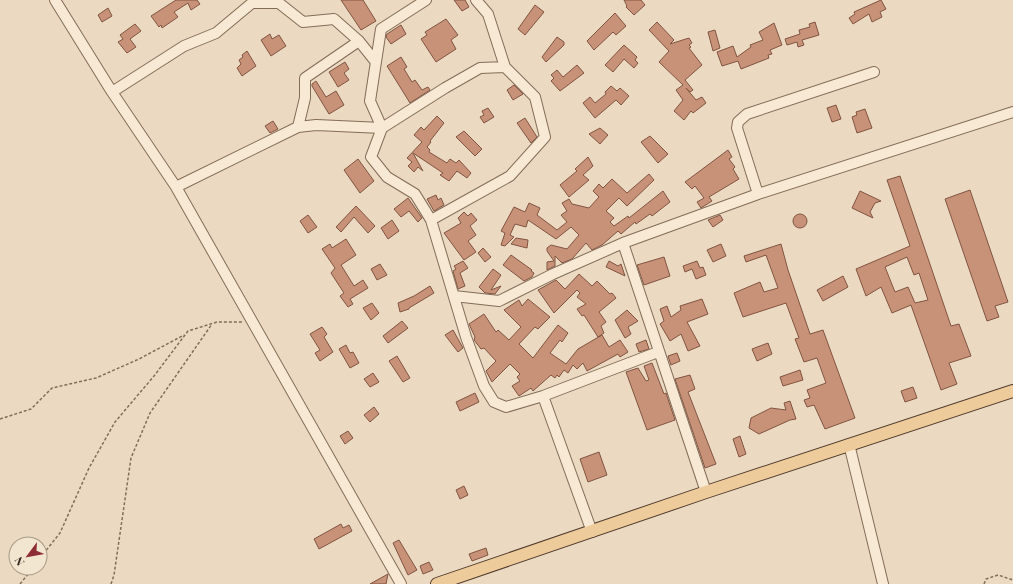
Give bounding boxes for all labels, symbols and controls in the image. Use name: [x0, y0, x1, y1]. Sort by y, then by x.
north arrow: [8, 536, 48, 576]
text: N: [11, 554, 28, 569]

